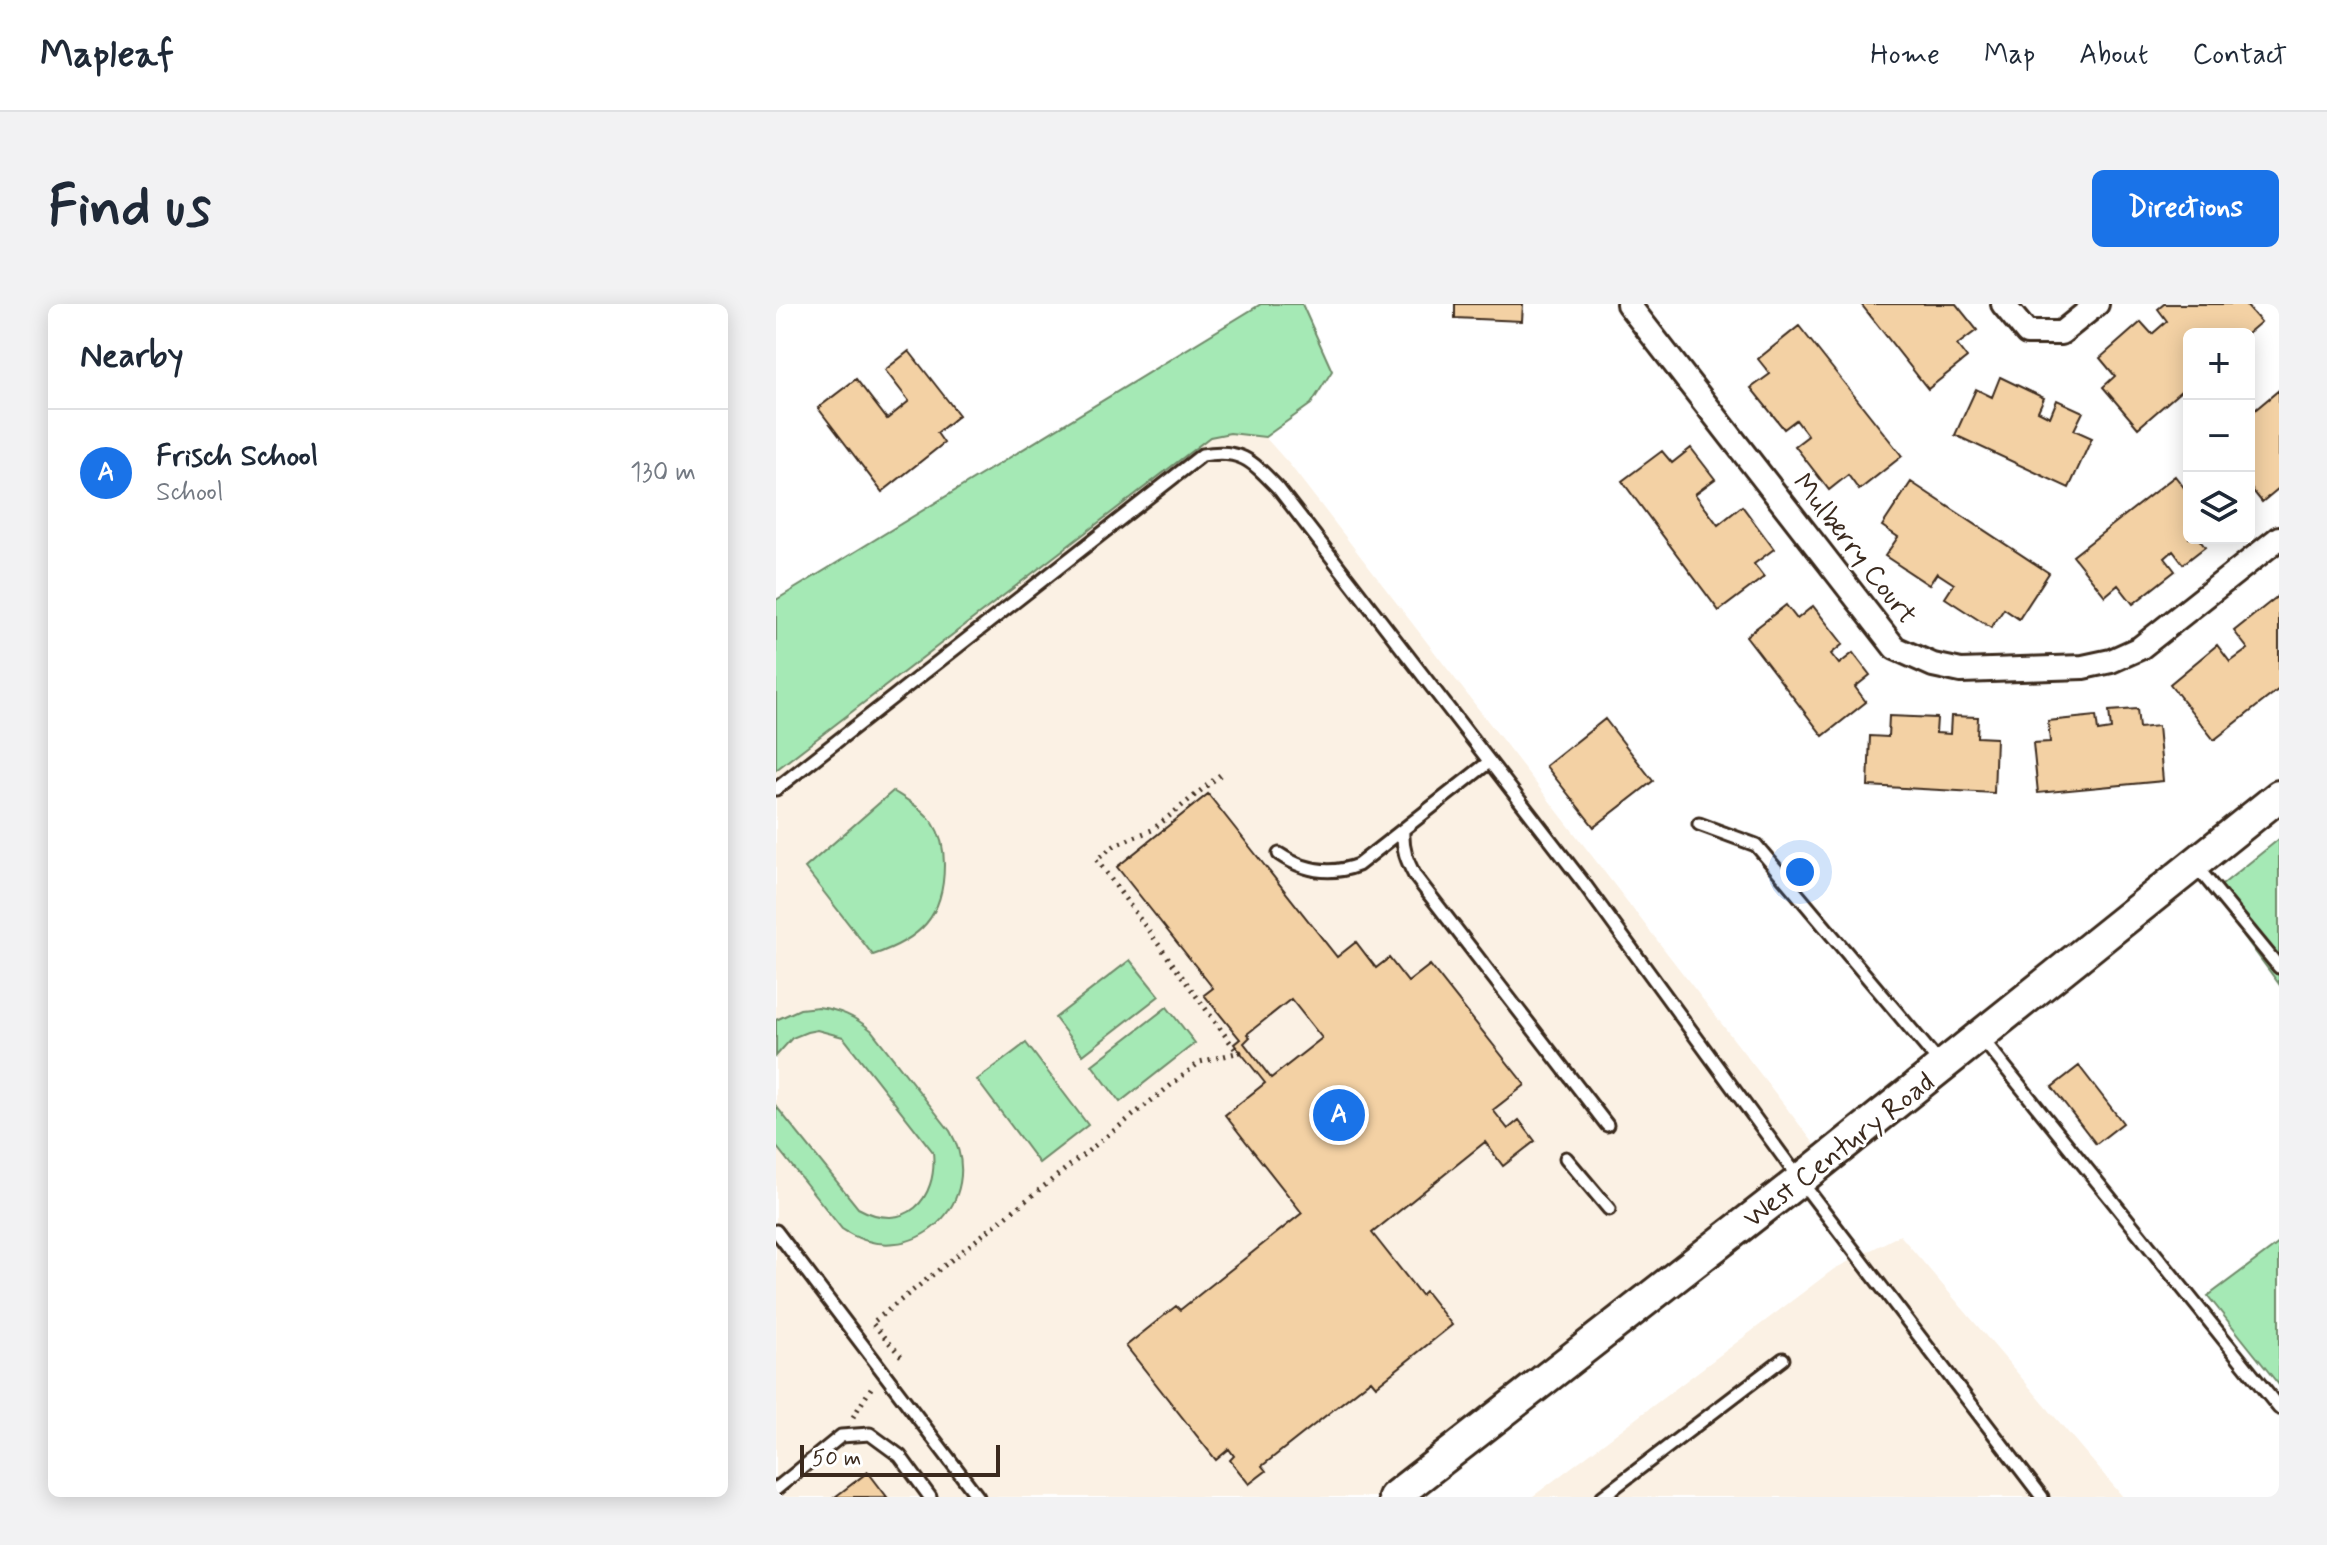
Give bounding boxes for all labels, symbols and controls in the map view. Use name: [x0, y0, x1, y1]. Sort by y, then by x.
text: Mapleaf: [40, 31, 174, 80]
text: Home: [1870, 37, 1940, 74]
text: Map: [1984, 37, 2035, 74]
text: About: [2079, 37, 2148, 74]
text: Contact: [2192, 37, 2287, 74]
button: Directions: [2092, 170, 2279, 247]
text: Find us: [48, 172, 211, 245]
map controls: [2183, 328, 2255, 544]
button: +: [2183, 328, 2255, 400]
text: Nearby: [80, 334, 184, 379]
button: −: [2183, 400, 2255, 472]
text: Frisch School: [156, 437, 318, 476]
text: A: [97, 456, 115, 490]
text: 130 m: [630, 456, 696, 490]
street label: Mulberry Court: [1783, 466, 1925, 633]
button: layers: [2183, 472, 2255, 544]
text: School: [156, 476, 223, 510]
your location: [1780, 852, 1820, 892]
street label: West Century Road: [1736, 1065, 1943, 1237]
pin: A: [1313, 1085, 1365, 1145]
scale bar: [800, 1441, 1000, 1477]
text: 50 m: [812, 1445, 861, 1473]

